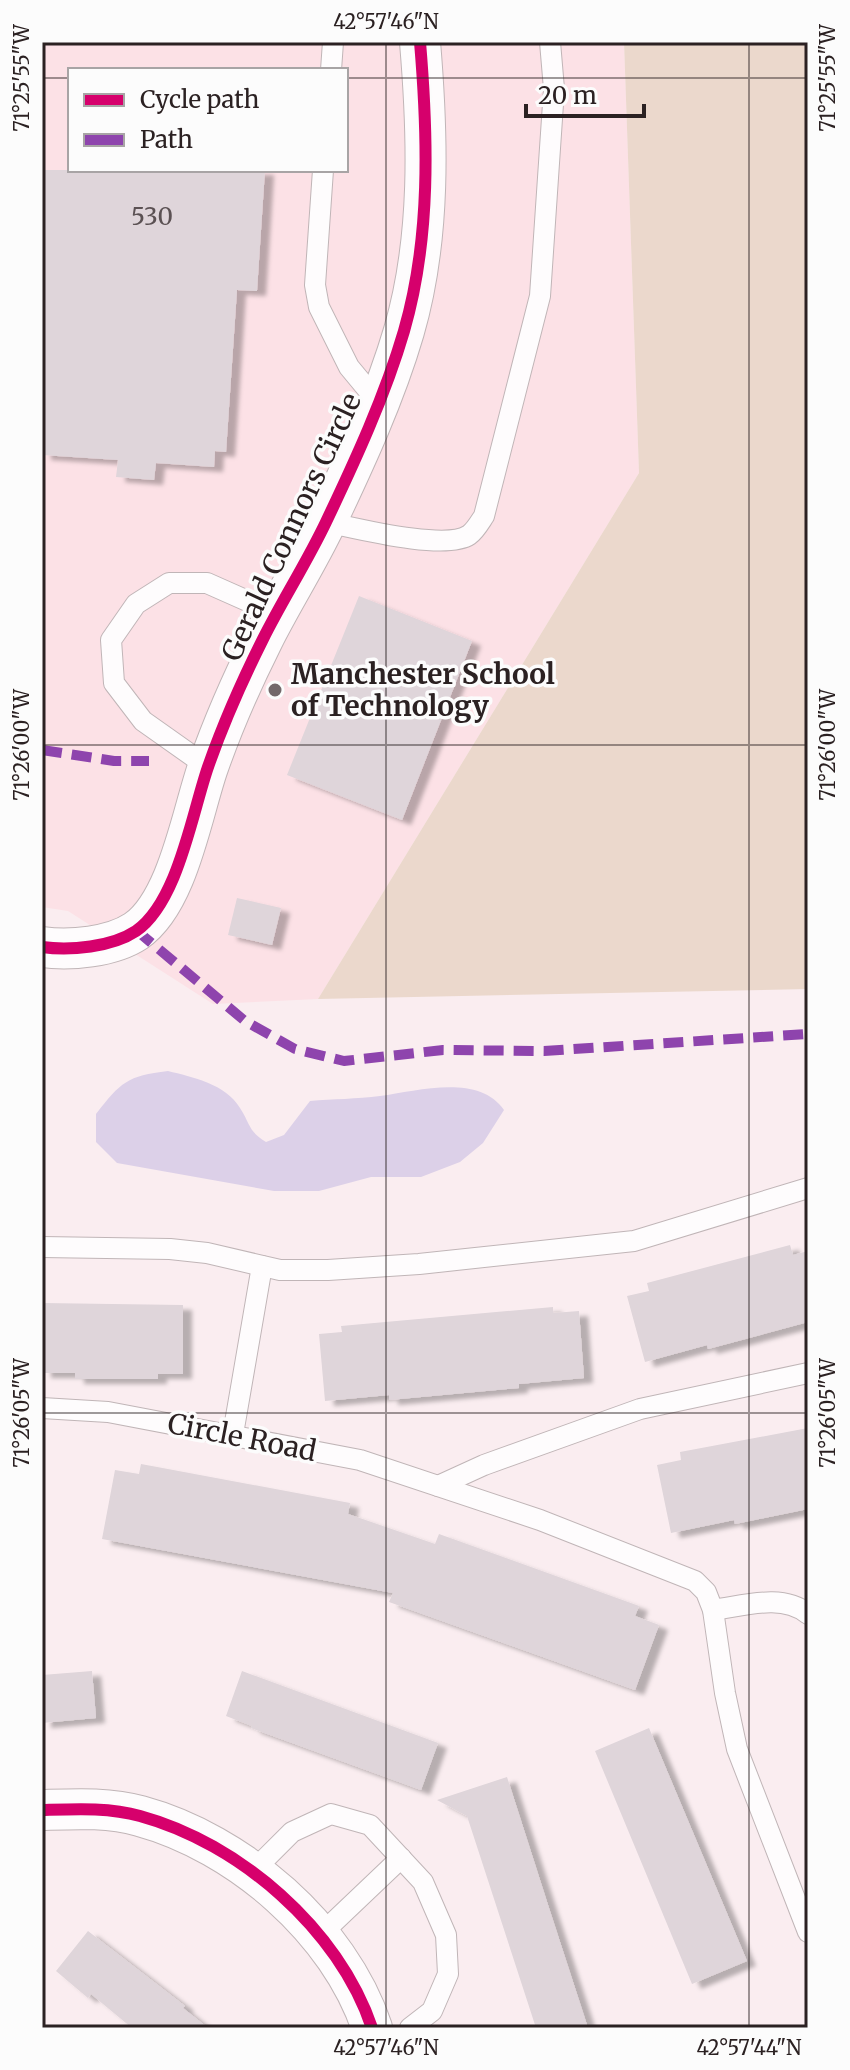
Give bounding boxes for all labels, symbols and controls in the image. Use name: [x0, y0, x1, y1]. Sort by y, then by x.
text: 42°57'46"N: [333, 9, 439, 34]
text: 71°25'55"W: [9, 23, 34, 132]
text: 71°25'55"W: [815, 23, 840, 132]
legend: [68, 68, 348, 172]
scale bar: [526, 68, 644, 118]
text: 20 m: [538, 80, 597, 111]
text: Cycle path: [140, 84, 259, 115]
text: Path: [140, 124, 193, 155]
house number: 530: [131, 201, 173, 232]
street label: Gerald Connors Circle: [213, 387, 369, 667]
place label: Manchester School of Technology: [291, 656, 555, 724]
marker: Manchester School of Technology: [266, 681, 284, 699]
text: 71°26'00"W: [9, 688, 34, 801]
text: 71°26'00"W: [815, 688, 840, 801]
text: 71°26'05"W: [9, 1357, 34, 1468]
text: 71°26'05"W: [815, 1357, 840, 1468]
street label: Circle Road: [165, 1405, 320, 1469]
text: 42°57'46"N: [333, 2035, 439, 2060]
text: 42°57'44"N: [696, 2035, 802, 2060]

